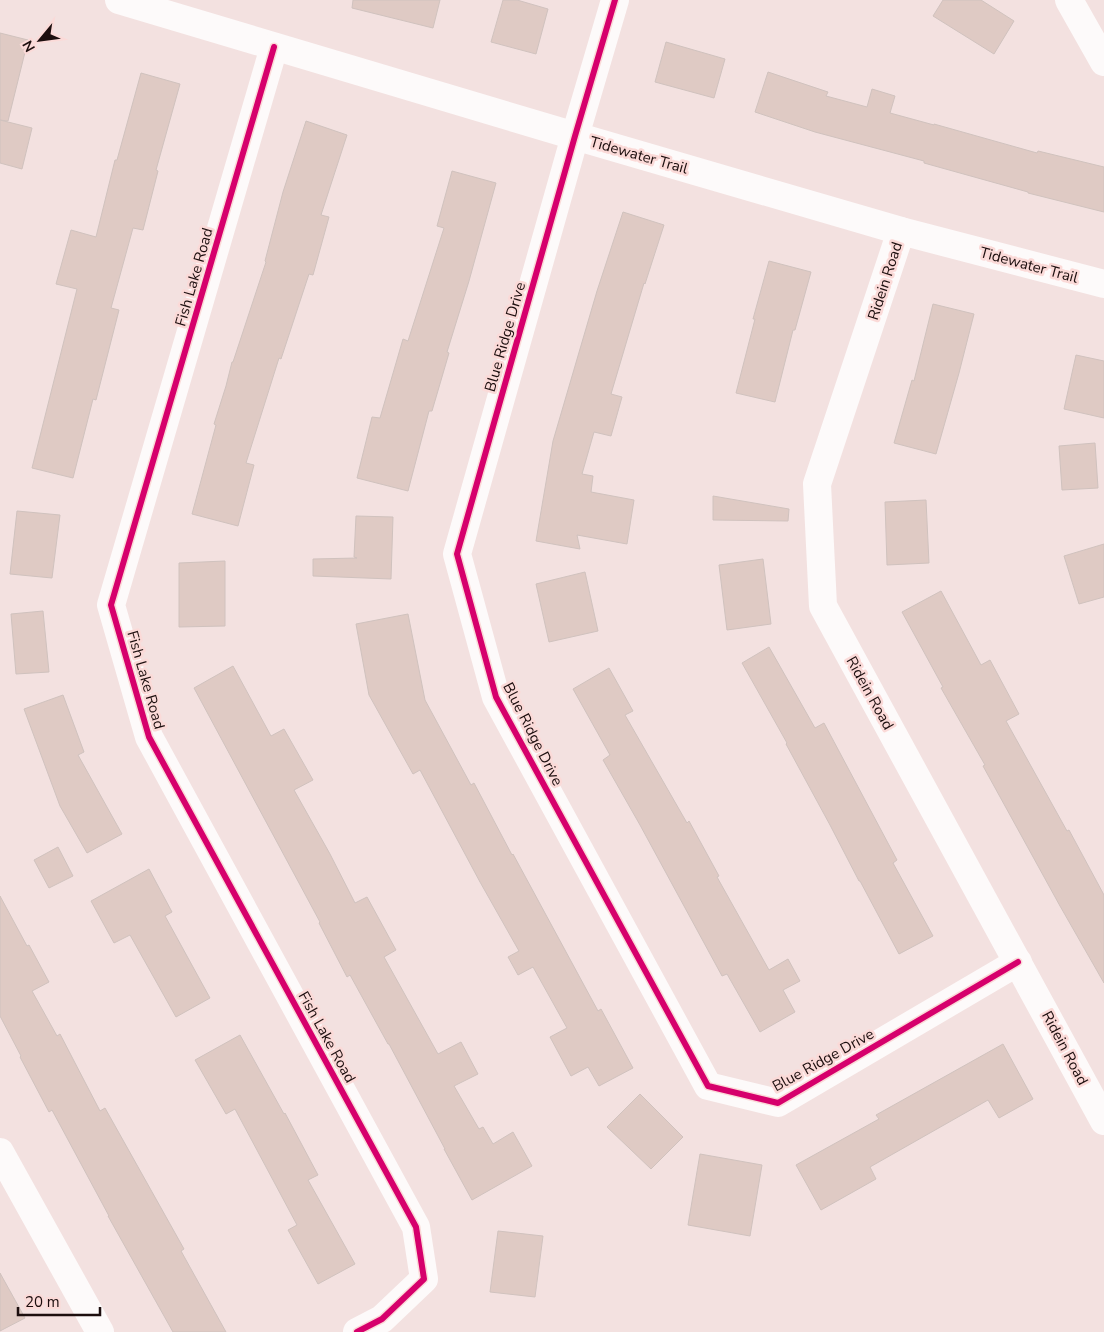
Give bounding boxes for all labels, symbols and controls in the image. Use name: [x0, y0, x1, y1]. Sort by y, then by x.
north arrow: [15, 15, 65, 65]
text: N: [18, 37, 40, 55]
street label: Tidewater Trail: [588, 131, 691, 179]
street label: Fish Lake Road: [170, 225, 218, 329]
street label: Ridein Road: [863, 239, 907, 323]
street label: Tidewater Trail: [978, 242, 1081, 288]
street label: Blue Ridge Drive: [480, 280, 530, 394]
street label: Fish Lake Road: [122, 628, 170, 732]
street label: Ridein Road: [842, 653, 898, 733]
street label: Blue Ridge Drive: [498, 679, 568, 789]
street label: Fish Lake Road: [294, 988, 360, 1086]
street label: Ridein Road: [1037, 1008, 1093, 1088]
street label: Blue Ridge Drive: [769, 1024, 877, 1096]
scale bar: [18, 1284, 100, 1316]
text: 20 m: [25, 1292, 60, 1312]

